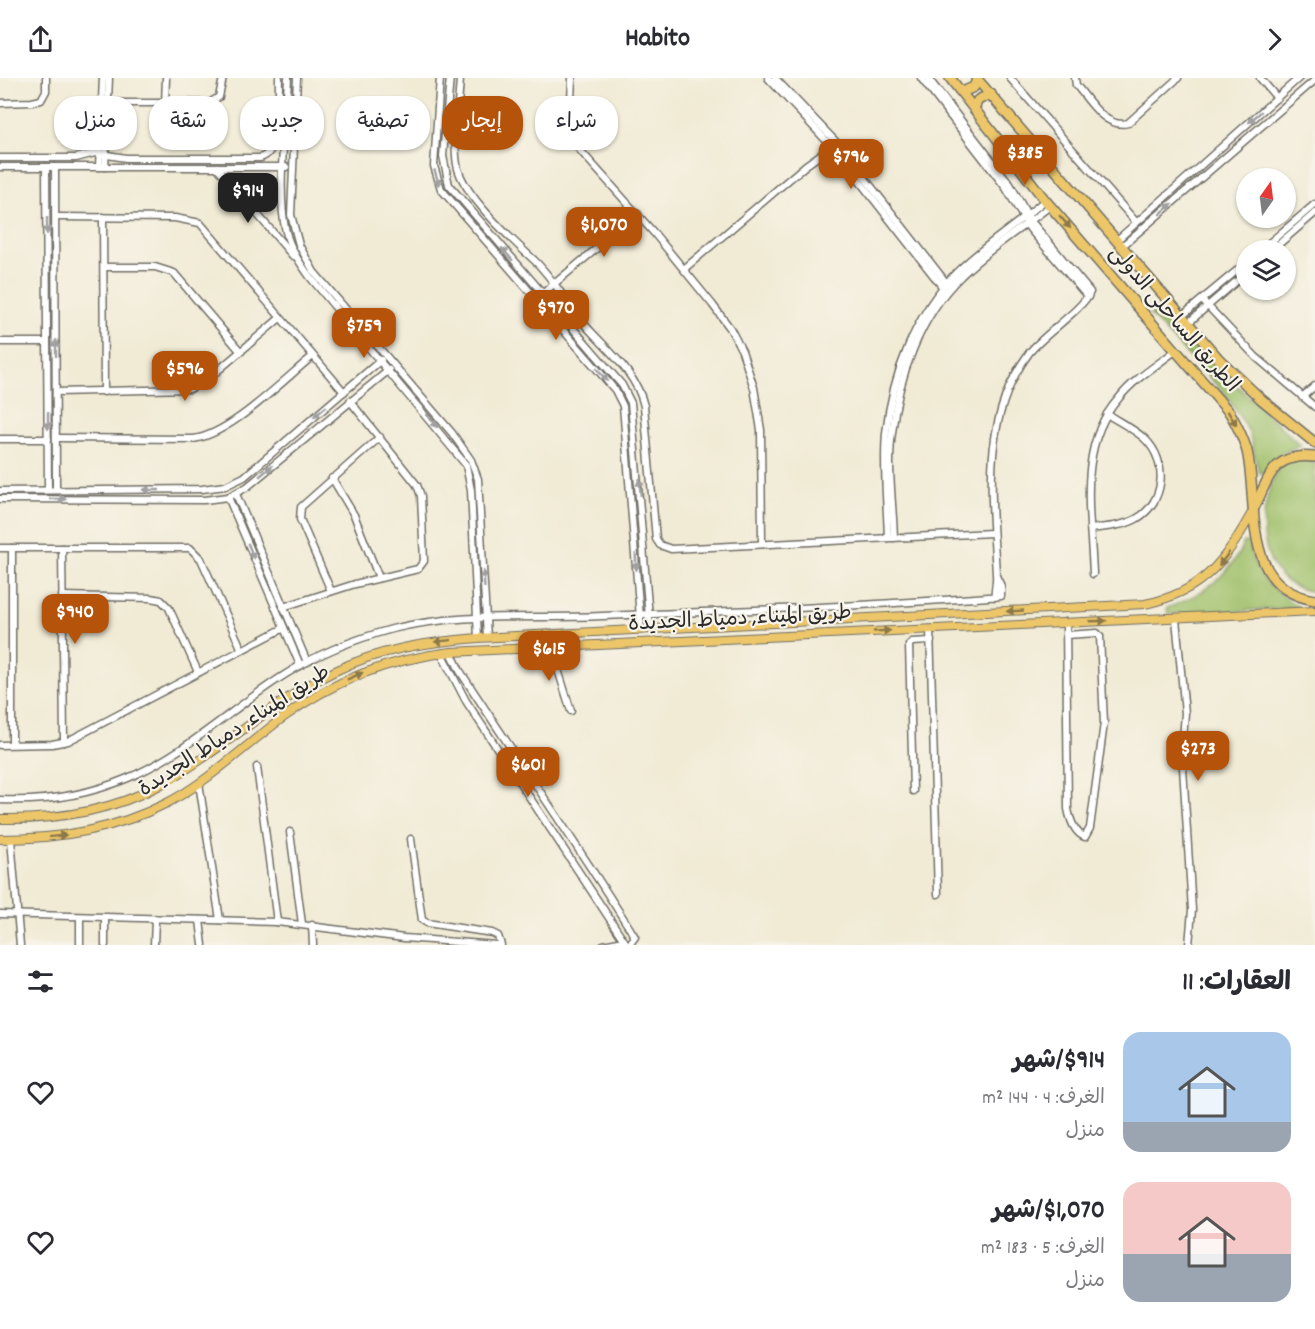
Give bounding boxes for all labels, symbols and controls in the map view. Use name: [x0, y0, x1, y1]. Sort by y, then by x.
text: Habito: [625, 20, 690, 59]
icon: share: [24, 23, 57, 56]
icon: forward: [1258, 23, 1291, 56]
chip: منزل: [54, 96, 137, 150]
chip: شقة: [149, 96, 228, 150]
chip: جديد: [240, 96, 324, 150]
chip: تصفية: [336, 96, 430, 150]
chip: إيجار: [442, 96, 523, 150]
chip: شراء: [535, 96, 618, 150]
one-way arrow: [1248, 110, 1263, 124]
pin: $385: [989, 135, 1061, 186]
pin: $796: [815, 139, 887, 190]
text: $385: [1007, 140, 1043, 168]
text: $796: [833, 144, 869, 172]
north arrow: [1236, 168, 1296, 228]
map controls: [1236, 168, 1296, 300]
one-way arrow: [433, 169, 442, 187]
pin: $914: [212, 173, 284, 224]
text: $914: [232, 178, 264, 206]
one-way arrow: [1158, 203, 1173, 216]
pin: $1,070: [555, 207, 653, 258]
text: $1,070: [580, 212, 628, 240]
one-way arrow: [1058, 215, 1072, 230]
one-way arrow: [42, 216, 52, 235]
street label: الطريق الساحلى الدولى: [1101, 240, 1245, 400]
button: layers: [1236, 240, 1296, 300]
one-way arrow: [501, 247, 514, 262]
pin: $970: [520, 290, 592, 341]
text: $970: [537, 295, 575, 323]
pin: $759: [328, 308, 400, 359]
text: $759: [346, 313, 382, 341]
one-way arrow: [51, 338, 61, 357]
pin: $596: [149, 351, 221, 402]
text: $596: [166, 356, 204, 384]
one-way arrow: [595, 367, 608, 382]
one-way arrow: [313, 405, 328, 418]
one-way arrow: [1227, 410, 1238, 426]
one-way arrow: [43, 411, 53, 430]
one-way arrow: [425, 413, 438, 429]
one-way arrow: [258, 465, 274, 478]
one-way arrow: [635, 478, 645, 497]
one-way arrow: [142, 485, 161, 494]
one-way arrow: [49, 494, 68, 504]
one-way arrow: [246, 542, 256, 560]
one-way arrow: [1218, 551, 1230, 566]
one-way arrow: [632, 553, 641, 572]
one-way arrow: [479, 570, 488, 589]
pin: $940: [39, 594, 111, 645]
text: $940: [56, 599, 94, 627]
street label: طريق الميناء, دمياط الجديدة: [628, 599, 852, 641]
one-way arrow: [1006, 607, 1025, 616]
one-way arrow: [1089, 616, 1108, 625]
one-way arrow: [873, 626, 892, 635]
pin: $615: [513, 631, 585, 682]
one-way arrow: [433, 636, 452, 646]
text: $615: [532, 636, 566, 664]
street label: طريق الميناء, دمياط الجديدة: [133, 659, 337, 805]
one-way arrow: [347, 671, 365, 681]
pin: $273: [1162, 731, 1234, 782]
text: $273: [1180, 736, 1216, 764]
pin: $601: [492, 747, 564, 798]
text: $601: [510, 752, 546, 780]
one-way arrow: [49, 832, 68, 841]
icon: filters: [24, 965, 57, 998]
text: العقارات: 11: [1182, 965, 1291, 1002]
text: $914/شهر: [1013, 1043, 1105, 1080]
icon: home: [1171, 1056, 1243, 1128]
icon: heart: [24, 1076, 57, 1109]
text: الغرف: 4 · 144 m²: [982, 1085, 1105, 1113]
text: منزل: [1066, 1118, 1105, 1146]
text: $1,070/شهر: [992, 1193, 1105, 1230]
icon: home: [1171, 1206, 1243, 1278]
icon: heart: [24, 1226, 57, 1259]
text: الغرف: 5 · 183 m²: [981, 1235, 1105, 1263]
text: منزل: [1066, 1268, 1105, 1296]

